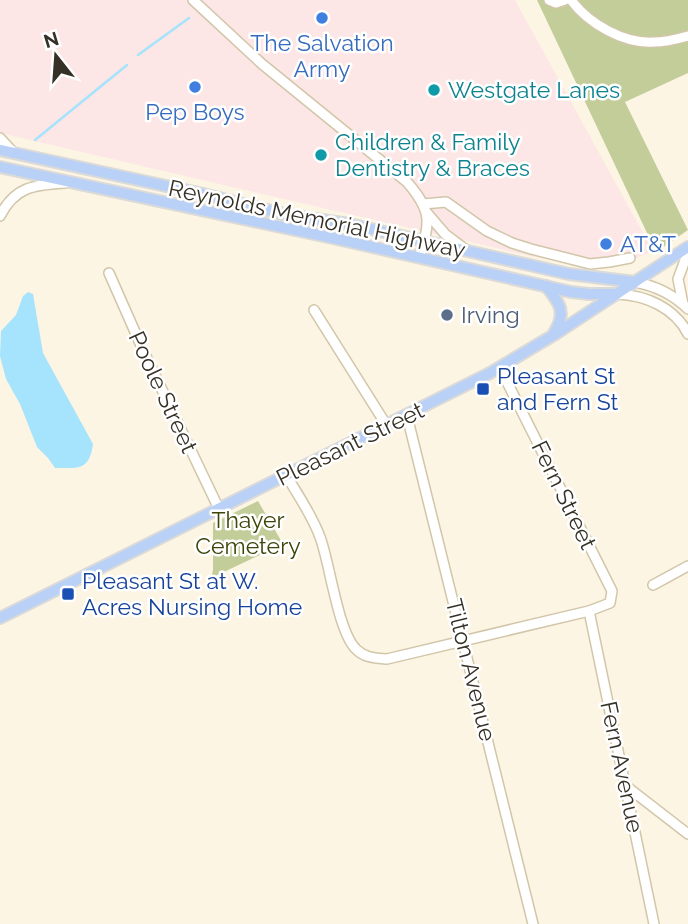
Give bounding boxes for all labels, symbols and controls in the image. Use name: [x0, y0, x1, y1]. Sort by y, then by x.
marker: The Salvation Army: [314, 10, 330, 26]
north arrow: [21, 21, 91, 91]
text: N: [41, 27, 61, 52]
place label: The Salvation Army: [250, 29, 394, 82]
place label: Westgate Lanes: [448, 76, 620, 103]
marker: Pep Boys: [187, 79, 203, 95]
marker: Westgate Lanes: [426, 82, 442, 98]
place label: Pep Boys: [145, 98, 245, 125]
place label: Children & Family Dentistry & Braces: [335, 128, 530, 181]
marker: Children & Family Dentistry & Braces: [313, 147, 329, 163]
street label: Reynolds Memorial Highway: [166, 174, 468, 263]
place label: AT&T: [620, 230, 676, 257]
marker: AT&T: [598, 236, 614, 252]
place label: Irving: [461, 301, 520, 328]
marker: Irving: [439, 307, 455, 323]
street label: Poole Street: [124, 327, 203, 457]
place label: Pleasant St and Fern St: [497, 362, 619, 415]
marker: Pleasant St and Fern St: [475, 381, 491, 397]
street label: Pleasant Street: [272, 396, 428, 491]
street label: Fern Street: [527, 436, 602, 554]
park label: Thayer Cemetery: [195, 506, 301, 559]
place label: Pleasant St at W. Acres Nursing Home: [82, 567, 302, 620]
marker: Pleasant St at W. Acres Nursing Home: [60, 586, 76, 602]
street label: Tilton Avenue: [441, 596, 502, 744]
street label: Fern Avenue: [595, 699, 650, 835]

